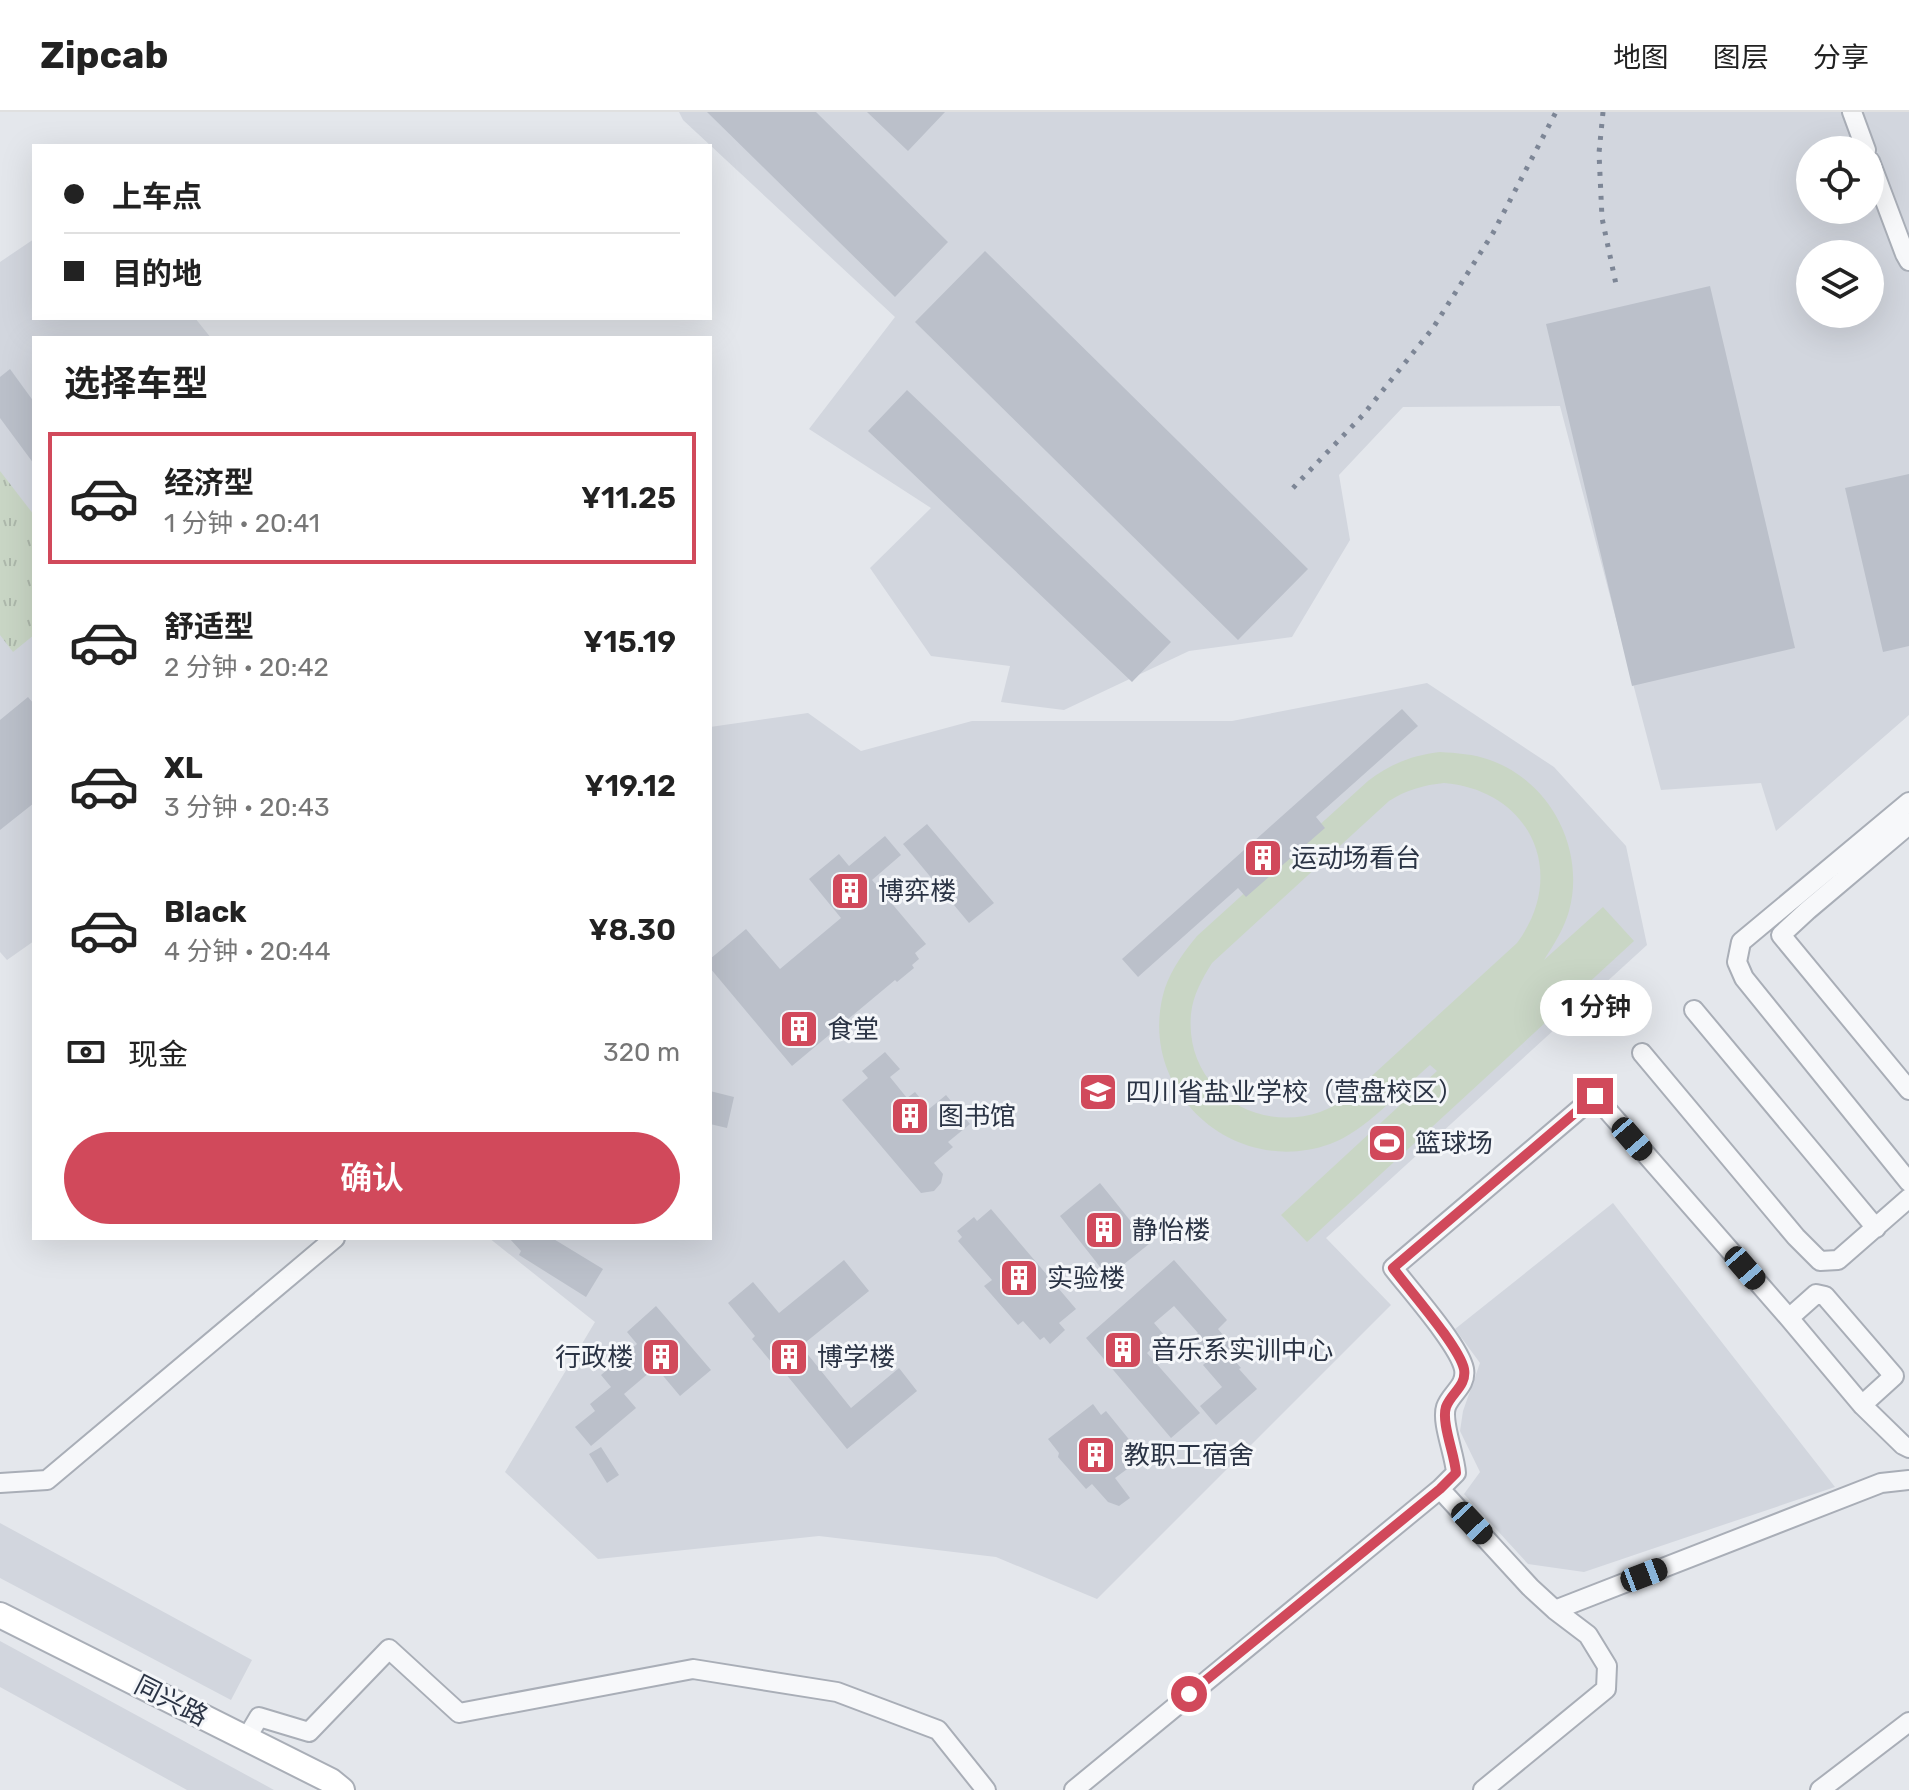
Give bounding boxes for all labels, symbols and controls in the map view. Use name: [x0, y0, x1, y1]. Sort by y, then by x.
text: Zipcab: [40, 32, 168, 78]
text: 地图: [1613, 41, 1669, 74]
text: 图层: [1713, 41, 1769, 74]
text: 分享: [1813, 41, 1869, 74]
map controls: [1796, 136, 1884, 328]
button: locate: [1796, 136, 1884, 224]
text: 上车点: [112, 179, 202, 215]
button: layers: [1796, 240, 1884, 328]
text: 目的地: [112, 256, 202, 292]
text: 选择车型: [64, 362, 208, 405]
icon: car: [68, 462, 140, 534]
text: 经济型: [164, 465, 254, 501]
text: ¥11.25: [581, 480, 676, 516]
text: 1 分钟 · 20:41: [164, 508, 320, 539]
icon: car: [68, 606, 140, 678]
text: 舒适型: [164, 609, 254, 645]
text: ¥15.19: [583, 624, 676, 660]
text: 2 分钟 · 20:42: [164, 652, 329, 683]
icon: car: [68, 750, 140, 822]
text: XL: [164, 750, 203, 786]
text: ¥19.12: [585, 768, 676, 804]
text: 3 分钟 · 20:43: [164, 792, 330, 823]
building icon: 运动场看台: [1242, 837, 1284, 879]
place label: 运动场看台: [1291, 843, 1421, 874]
building icon: 博弈楼: [829, 870, 871, 912]
place label: 博弈楼: [878, 876, 956, 907]
icon: car: [68, 894, 140, 966]
text: Black: [164, 894, 247, 930]
text: ¥8.30: [588, 912, 676, 948]
text: 4 分钟 · 20:44: [164, 936, 331, 967]
callout: 1 分钟: [1539, 980, 1651, 1036]
text: 1 分钟: [1561, 992, 1631, 1023]
building icon: 食堂: [778, 1008, 820, 1050]
place label: 食堂: [827, 1014, 879, 1045]
icon: cash: [64, 1030, 108, 1074]
text: 现金: [128, 1037, 188, 1073]
text: 320 m: [603, 1037, 680, 1068]
school or university icon: 四川省盐业学校（营盘校区）: [1077, 1071, 1119, 1113]
place label: 四川省盐业学校（营盘校区）: [1126, 1077, 1464, 1108]
route end: [1577, 1078, 1613, 1114]
building icon: 图书馆: [889, 1095, 931, 1137]
place label: 图书馆: [938, 1101, 1016, 1132]
car: [1607, 1113, 1657, 1165]
sports icon: 篮球场: [1366, 1122, 1408, 1164]
place label: 篮球场: [1415, 1128, 1493, 1159]
button: 确认: [64, 1132, 680, 1224]
building icon: 静怡楼: [1083, 1209, 1125, 1251]
place label: 静怡楼: [1132, 1215, 1210, 1246]
car: [1720, 1242, 1770, 1294]
building icon: 实验楼: [998, 1257, 1040, 1299]
place label: 实验楼: [1047, 1263, 1125, 1294]
building icon: 音乐系实训中心: [1102, 1329, 1144, 1371]
place label: 音乐系实训中心: [1151, 1335, 1333, 1366]
building icon: 行政楼: [640, 1336, 682, 1378]
building icon: 博学楼: [768, 1336, 810, 1378]
place label: 行政楼: [555, 1342, 633, 1373]
place label: 博学楼: [817, 1342, 895, 1373]
building icon: 教职工宿舍: [1075, 1434, 1117, 1476]
place label: 教职工宿舍: [1124, 1440, 1254, 1471]
car: [1447, 1497, 1497, 1549]
car: [1617, 1555, 1671, 1595]
street label: 同兴路: [129, 1669, 213, 1733]
route start: [1171, 1676, 1207, 1712]

